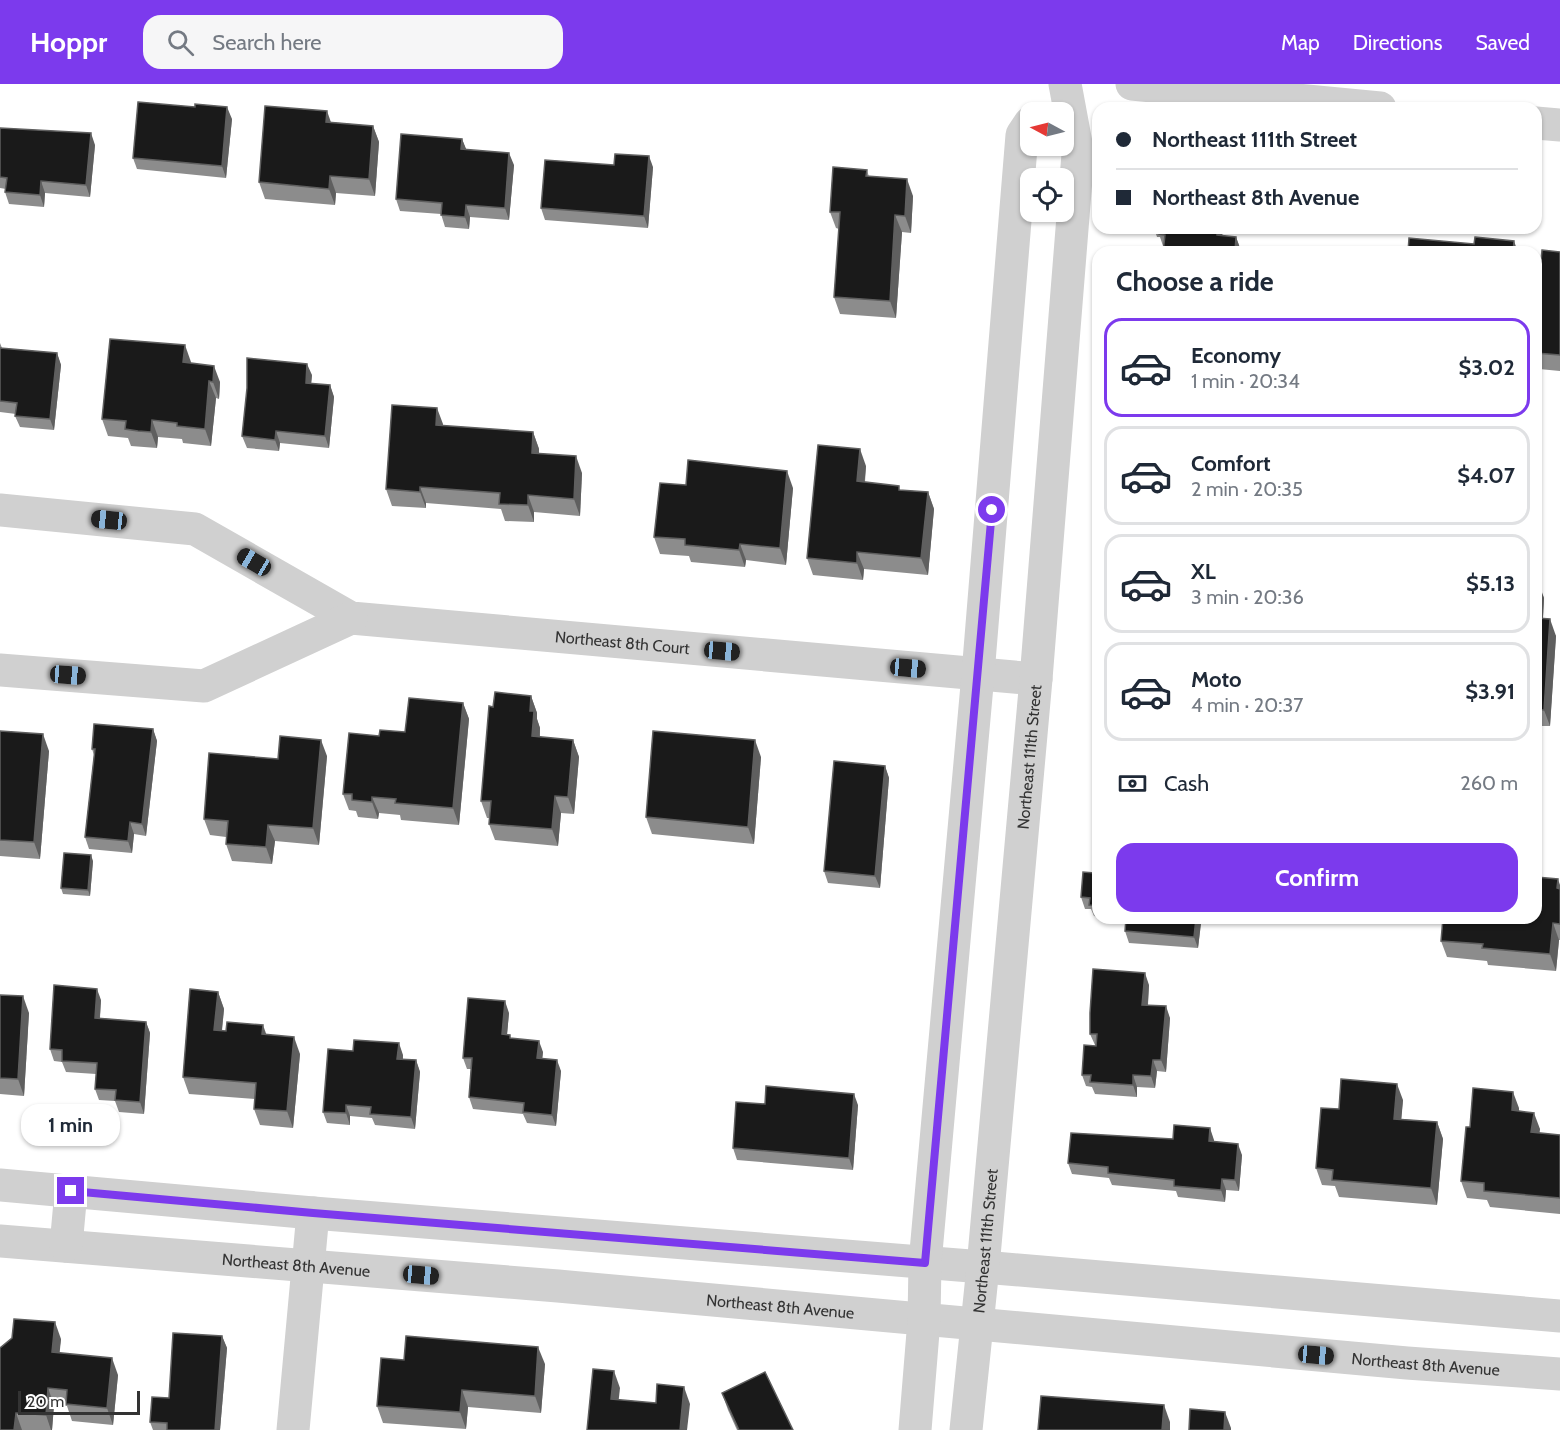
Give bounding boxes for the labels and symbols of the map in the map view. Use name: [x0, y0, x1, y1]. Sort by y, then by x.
north arrow: [1020, 102, 1074, 156]
route start: [978, 496, 1005, 523]
car: [90, 509, 128, 531]
car: [234, 545, 274, 579]
street label: Northeast 8th Court: [554, 627, 691, 658]
car: [703, 640, 741, 662]
car: [889, 657, 927, 679]
car: [49, 665, 87, 685]
street label: Northeast 111th Street: [1013, 683, 1045, 830]
callout: 1 min: [22, 1104, 121, 1146]
street label: Northeast 111th Street: [969, 1167, 1002, 1314]
route end: [57, 1177, 84, 1204]
street label: Northeast 8th Avenue: [221, 1250, 371, 1281]
car: [402, 1264, 440, 1286]
street label: Northeast 8th Avenue: [705, 1290, 855, 1323]
car: [1297, 1344, 1335, 1366]
street label: Northeast 8th Avenue: [1351, 1349, 1500, 1380]
scale bar: [18, 1388, 140, 1416]

